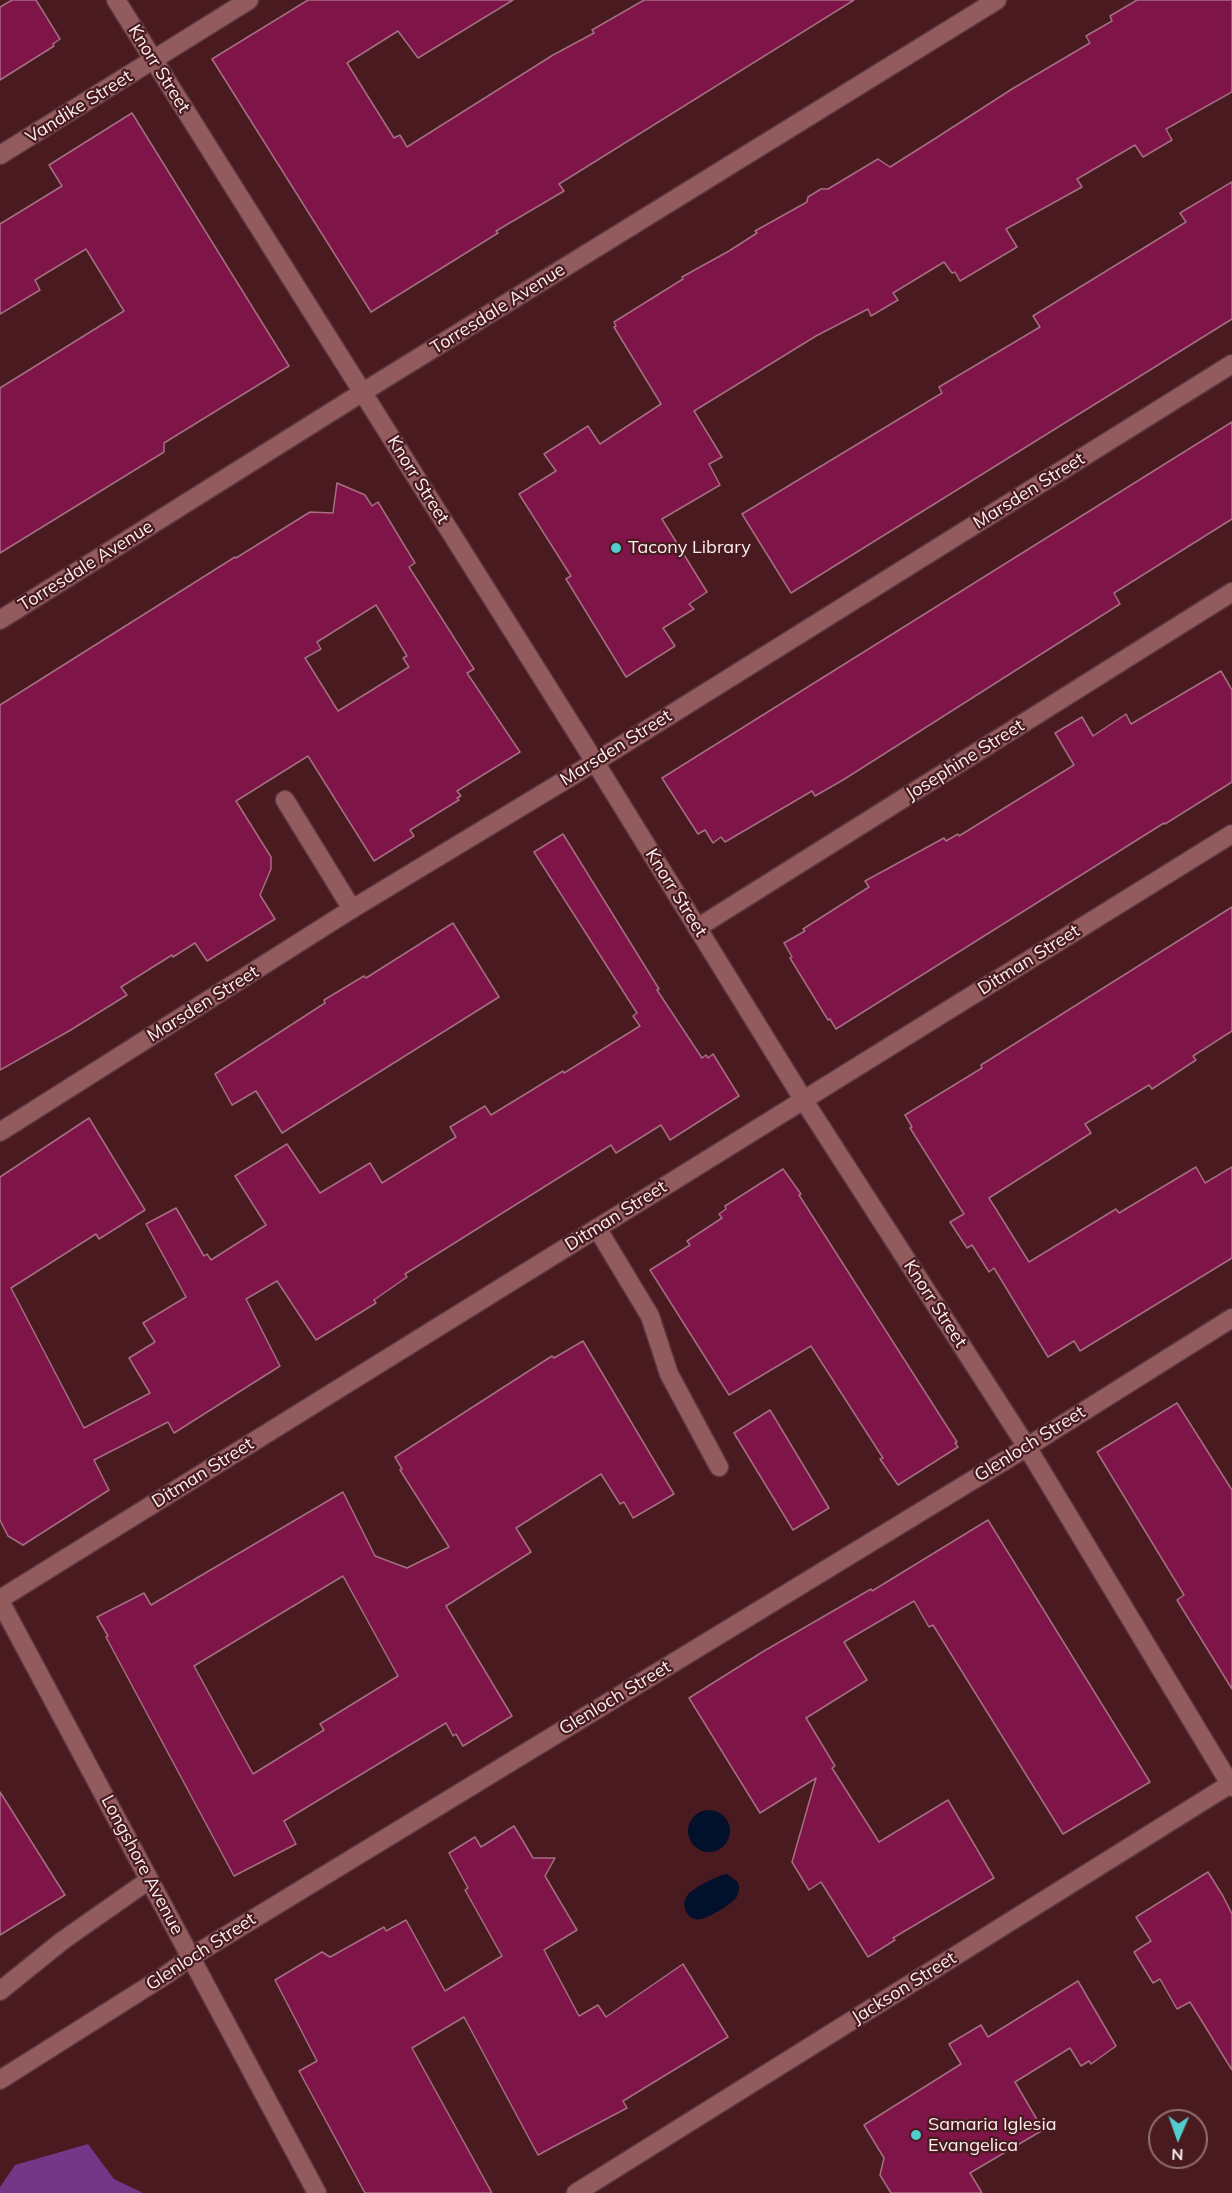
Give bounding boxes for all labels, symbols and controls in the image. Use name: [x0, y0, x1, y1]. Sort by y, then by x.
street label: Knorr Street: [123, 21, 195, 117]
street label: Vandike Street: [22, 66, 136, 148]
street label: Torresdale Avenue: [427, 259, 569, 359]
street label: Knorr Street: [382, 432, 454, 528]
street label: Marsden Street: [969, 448, 1089, 534]
street label: Torresdale Avenue: [15, 516, 157, 616]
place label: Tacony Library: [628, 537, 751, 559]
marker: Tacony Library: [609, 541, 623, 555]
street label: Marsden Street: [556, 705, 676, 791]
street label: Josephine Street: [902, 715, 1028, 805]
street label: Knorr Street: [640, 845, 712, 941]
street label: Ditman Street: [974, 920, 1084, 1000]
street label: Marsden Street: [143, 961, 263, 1047]
street label: Ditman Street: [561, 1176, 671, 1256]
street label: Knorr Street: [899, 1256, 971, 1352]
street label: Glenloch Street: [971, 1401, 1089, 1487]
street label: Ditman Street: [148, 1433, 258, 1513]
street label: Glenloch Street: [555, 1656, 675, 1740]
street label: Longshore Avenue: [96, 1792, 188, 1938]
street label: Glenloch Street: [142, 1909, 260, 1995]
street label: Jackson Street: [848, 1947, 960, 2029]
north arrow: [1148, 2109, 1208, 2169]
place label: Samaria Iglesia Evangelica: [928, 2114, 1057, 2156]
marker: Samaria Iglesia Evangelica: [909, 2128, 923, 2142]
text: N: [1171, 2145, 1184, 2165]

